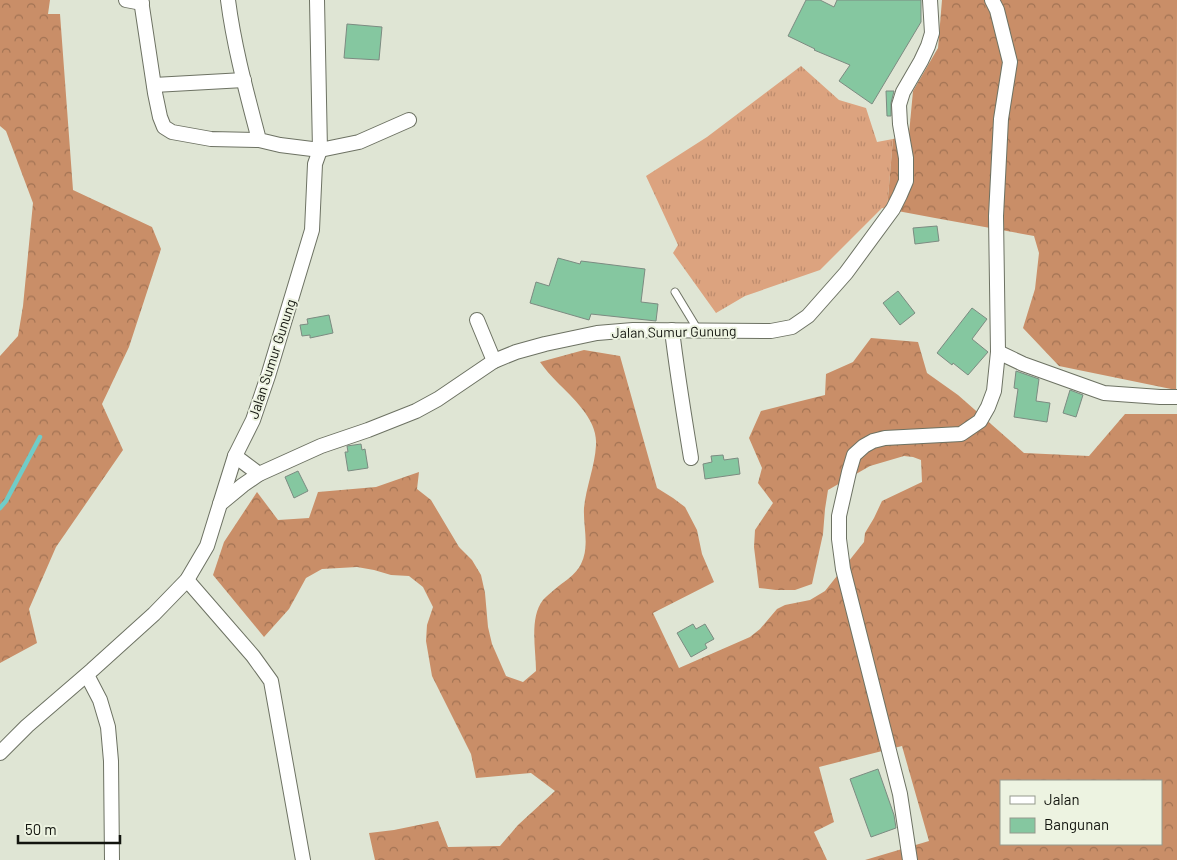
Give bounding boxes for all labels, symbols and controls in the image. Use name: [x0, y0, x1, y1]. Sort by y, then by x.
street label: Jalan Sumur Gunung: [244, 297, 299, 421]
street label: Jalan Sumur Gunung: [611, 322, 737, 341]
legend: [1000, 780, 1162, 845]
text: Jalan: [1044, 790, 1080, 808]
scale bar: [18, 812, 120, 844]
text: Bangunan: [1044, 815, 1109, 833]
text: 50 m: [25, 820, 57, 838]

